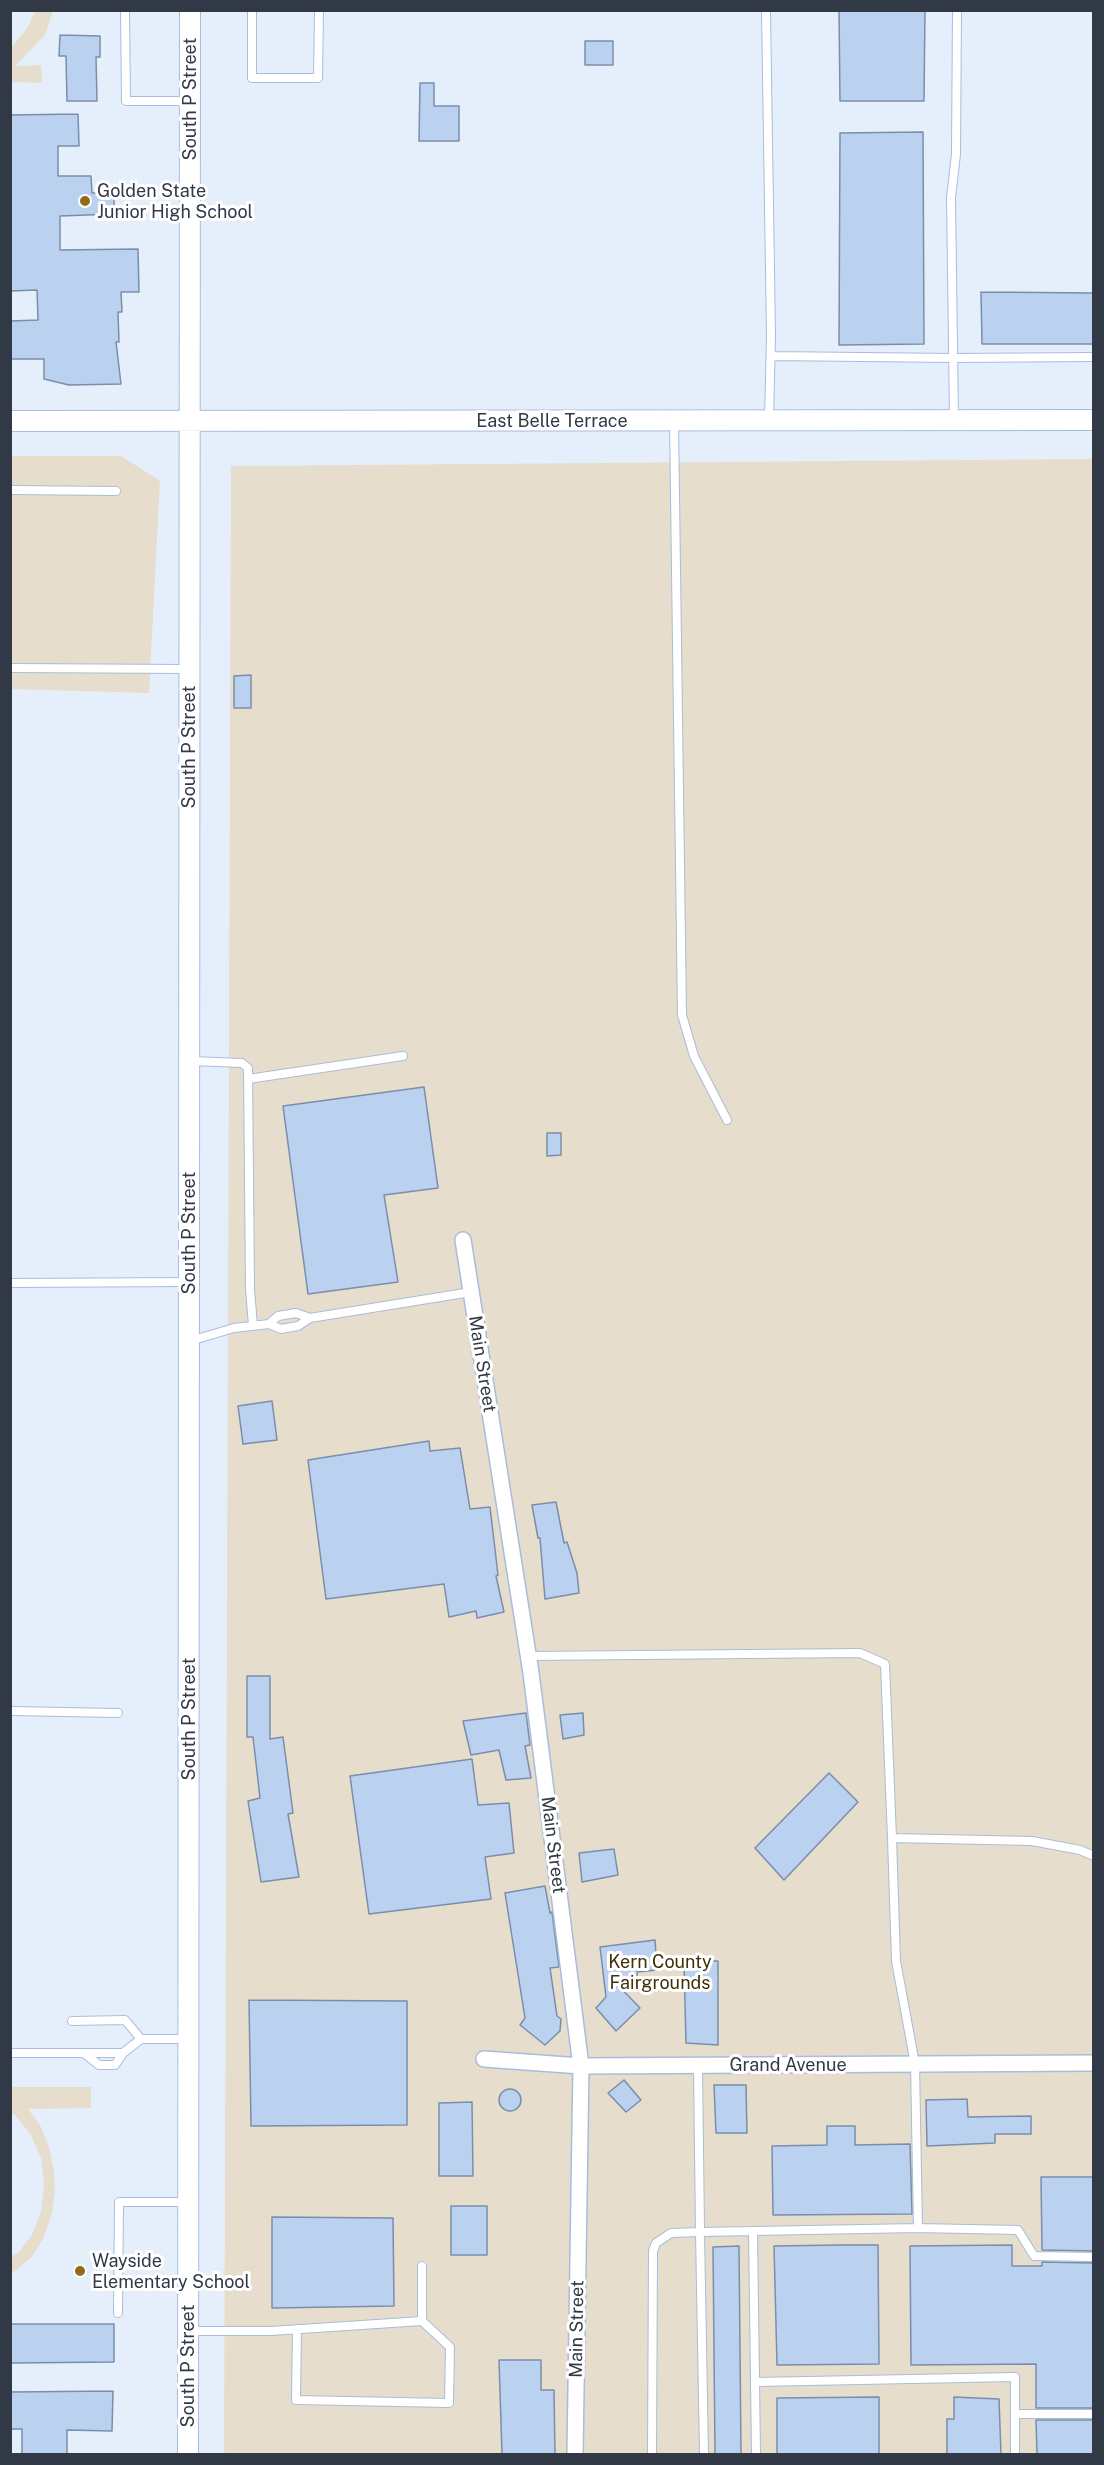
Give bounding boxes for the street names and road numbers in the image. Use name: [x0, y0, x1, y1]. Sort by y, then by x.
street label: South P Street: [179, 38, 201, 160]
street label: East Belle Terrace: [476, 410, 628, 432]
street label: South P Street: [178, 686, 200, 808]
street label: South P Street: [178, 1172, 200, 1294]
street label: Main Street: [464, 1314, 500, 1414]
street label: South P Street: [178, 1658, 200, 1780]
street label: Main Street: [536, 1795, 570, 1895]
street label: Grand Avenue: [729, 2054, 847, 2076]
street label: Main Street: [565, 2280, 589, 2378]
street label: South P Street: [177, 2305, 199, 2427]

